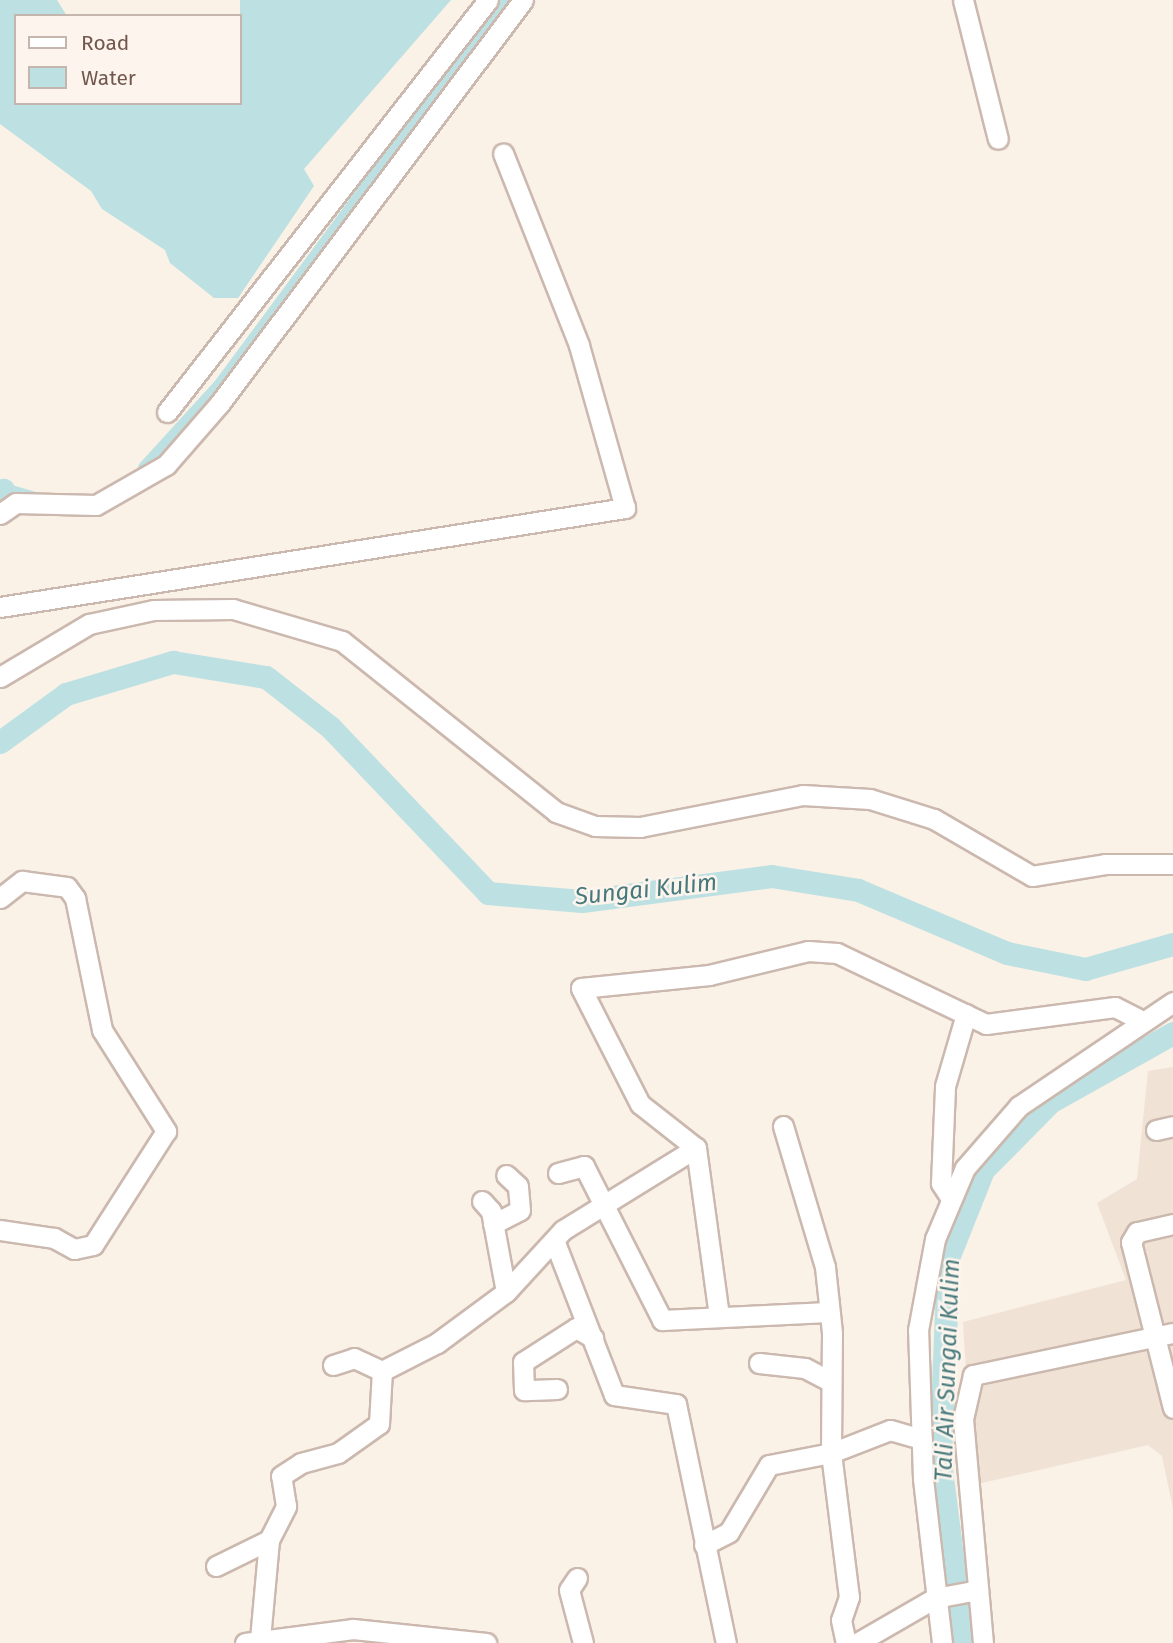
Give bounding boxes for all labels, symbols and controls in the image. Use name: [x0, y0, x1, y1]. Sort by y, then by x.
legend: [14, 14, 242, 105]
text: Road: [81, 30, 129, 56]
text: Water: [81, 65, 136, 91]
water label: Sungai Kulim: [574, 868, 718, 912]
water label: Tali Air Sungai Kulim: [930, 1258, 966, 1482]

